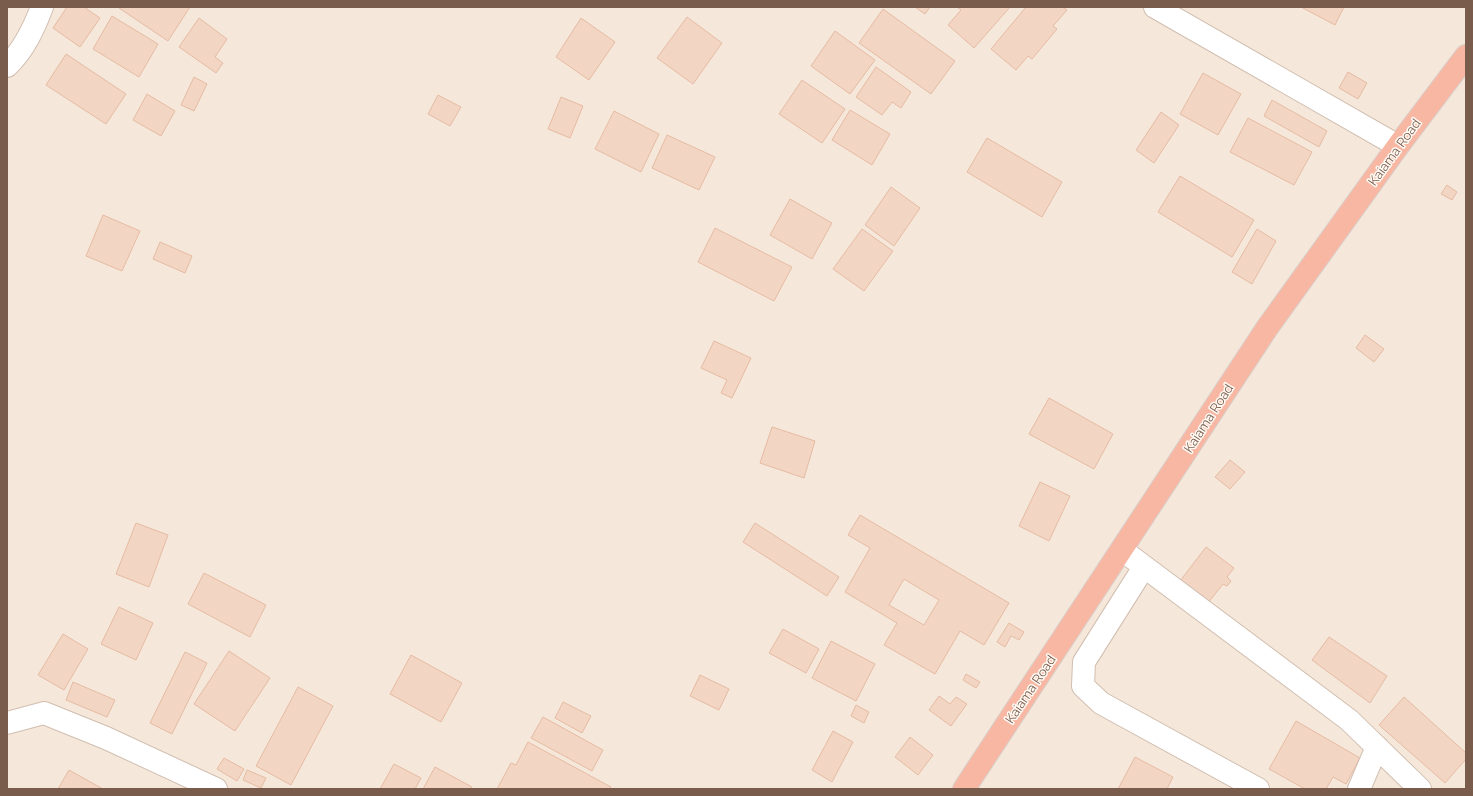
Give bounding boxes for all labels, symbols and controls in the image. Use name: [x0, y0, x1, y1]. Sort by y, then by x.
street label: Kaiama Road: [1365, 116, 1424, 189]
street label: Kaiama Road: [1181, 381, 1236, 455]
street label: Kaiama Road: [1002, 652, 1059, 726]

